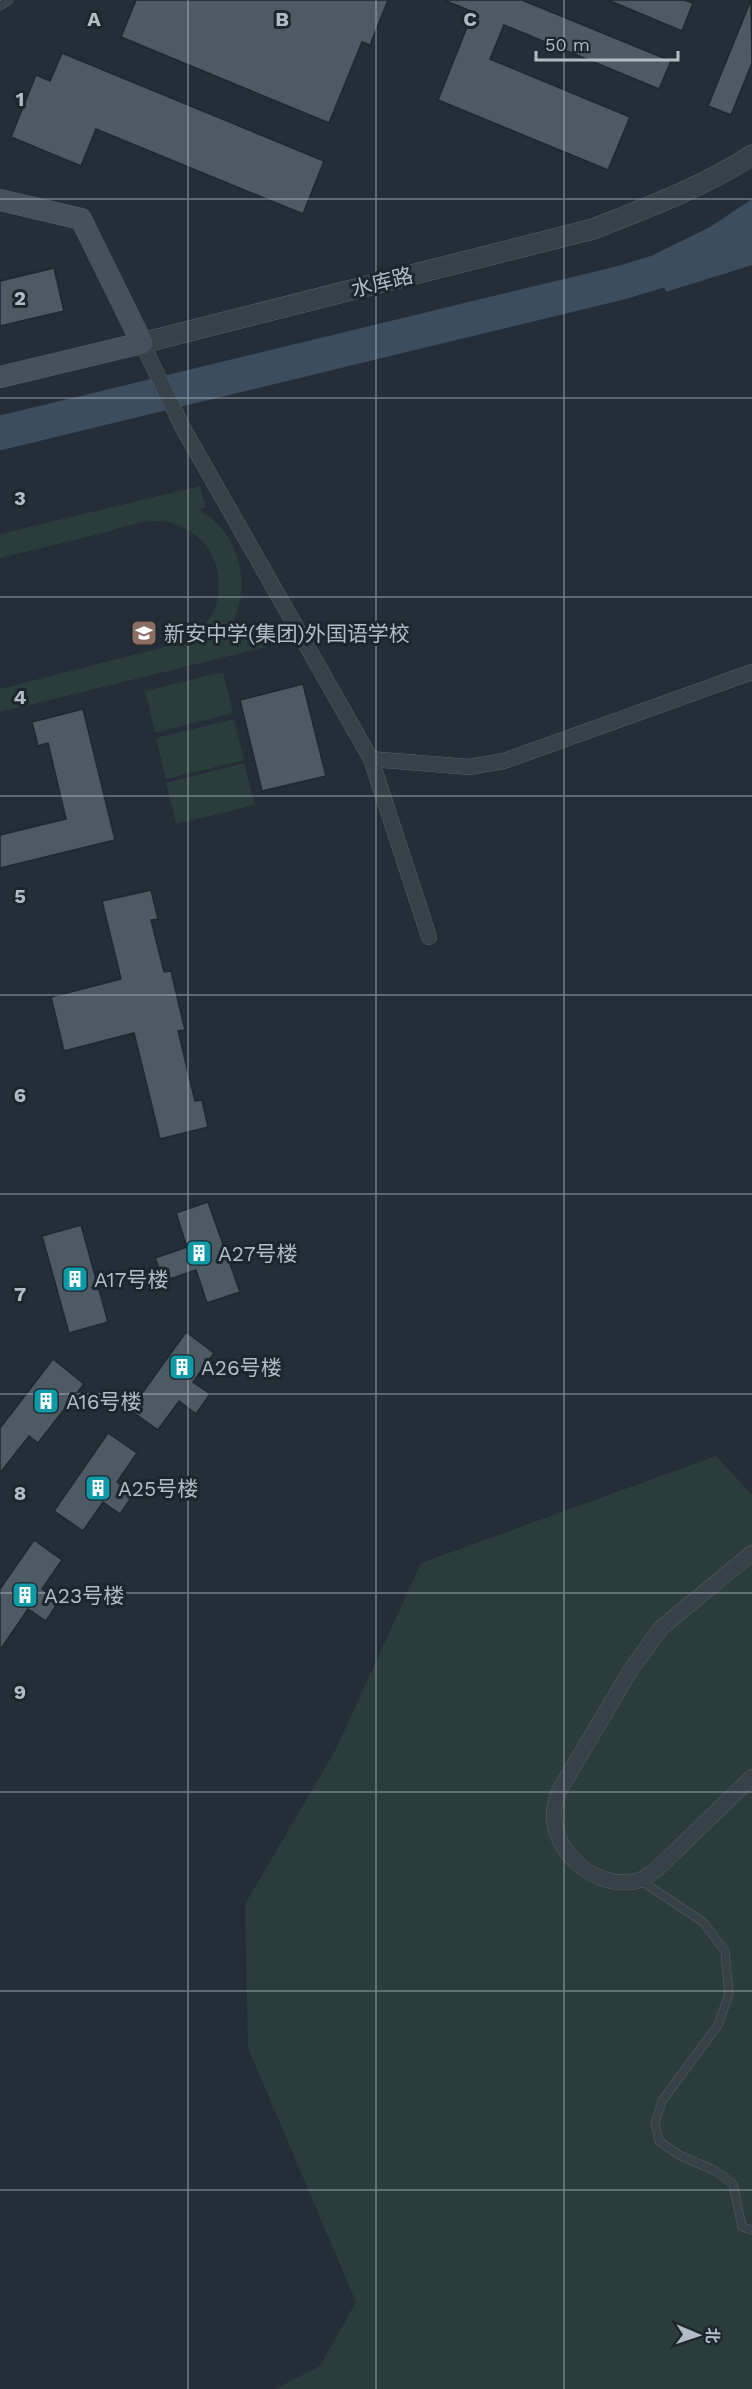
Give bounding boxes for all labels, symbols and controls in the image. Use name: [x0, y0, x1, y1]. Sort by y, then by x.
text: A: [87, 7, 101, 31]
text: B: [275, 7, 289, 31]
text: C: [463, 7, 477, 31]
scale bar: [536, 24, 678, 62]
text: 50 m: [545, 34, 590, 55]
text: 1: [16, 87, 24, 111]
street label: 水库路: [348, 262, 416, 302]
text: 2: [14, 286, 26, 310]
text: 3: [14, 486, 26, 510]
school or university icon: 新安中学(集团)外国语学校: [129, 618, 159, 648]
place label: 新安中学(集团)外国语学校: [164, 621, 410, 646]
text: 4: [14, 685, 27, 709]
text: 5: [14, 884, 26, 908]
text: 6: [14, 1083, 26, 1107]
building icon: A27号楼: [184, 1238, 214, 1268]
place label: A27号楼: [218, 1241, 297, 1266]
building icon: A17号楼: [60, 1264, 90, 1294]
place label: A17号楼: [94, 1267, 168, 1292]
text: 7: [14, 1282, 26, 1306]
building icon: A26号楼: [167, 1352, 197, 1382]
place label: A26号楼: [201, 1355, 282, 1380]
building icon: A16号楼: [31, 1386, 61, 1416]
place label: A16号楼: [66, 1389, 141, 1414]
building icon: A25号楼: [83, 1473, 113, 1503]
place label: A25号楼: [118, 1476, 198, 1501]
text: 8: [14, 1481, 26, 1505]
building icon: A23号楼: [10, 1580, 40, 1610]
place label: A23号楼: [44, 1583, 124, 1608]
text: 9: [14, 1680, 26, 1704]
north arrow: [668, 2305, 728, 2365]
text: 北: [703, 2327, 722, 2344]

